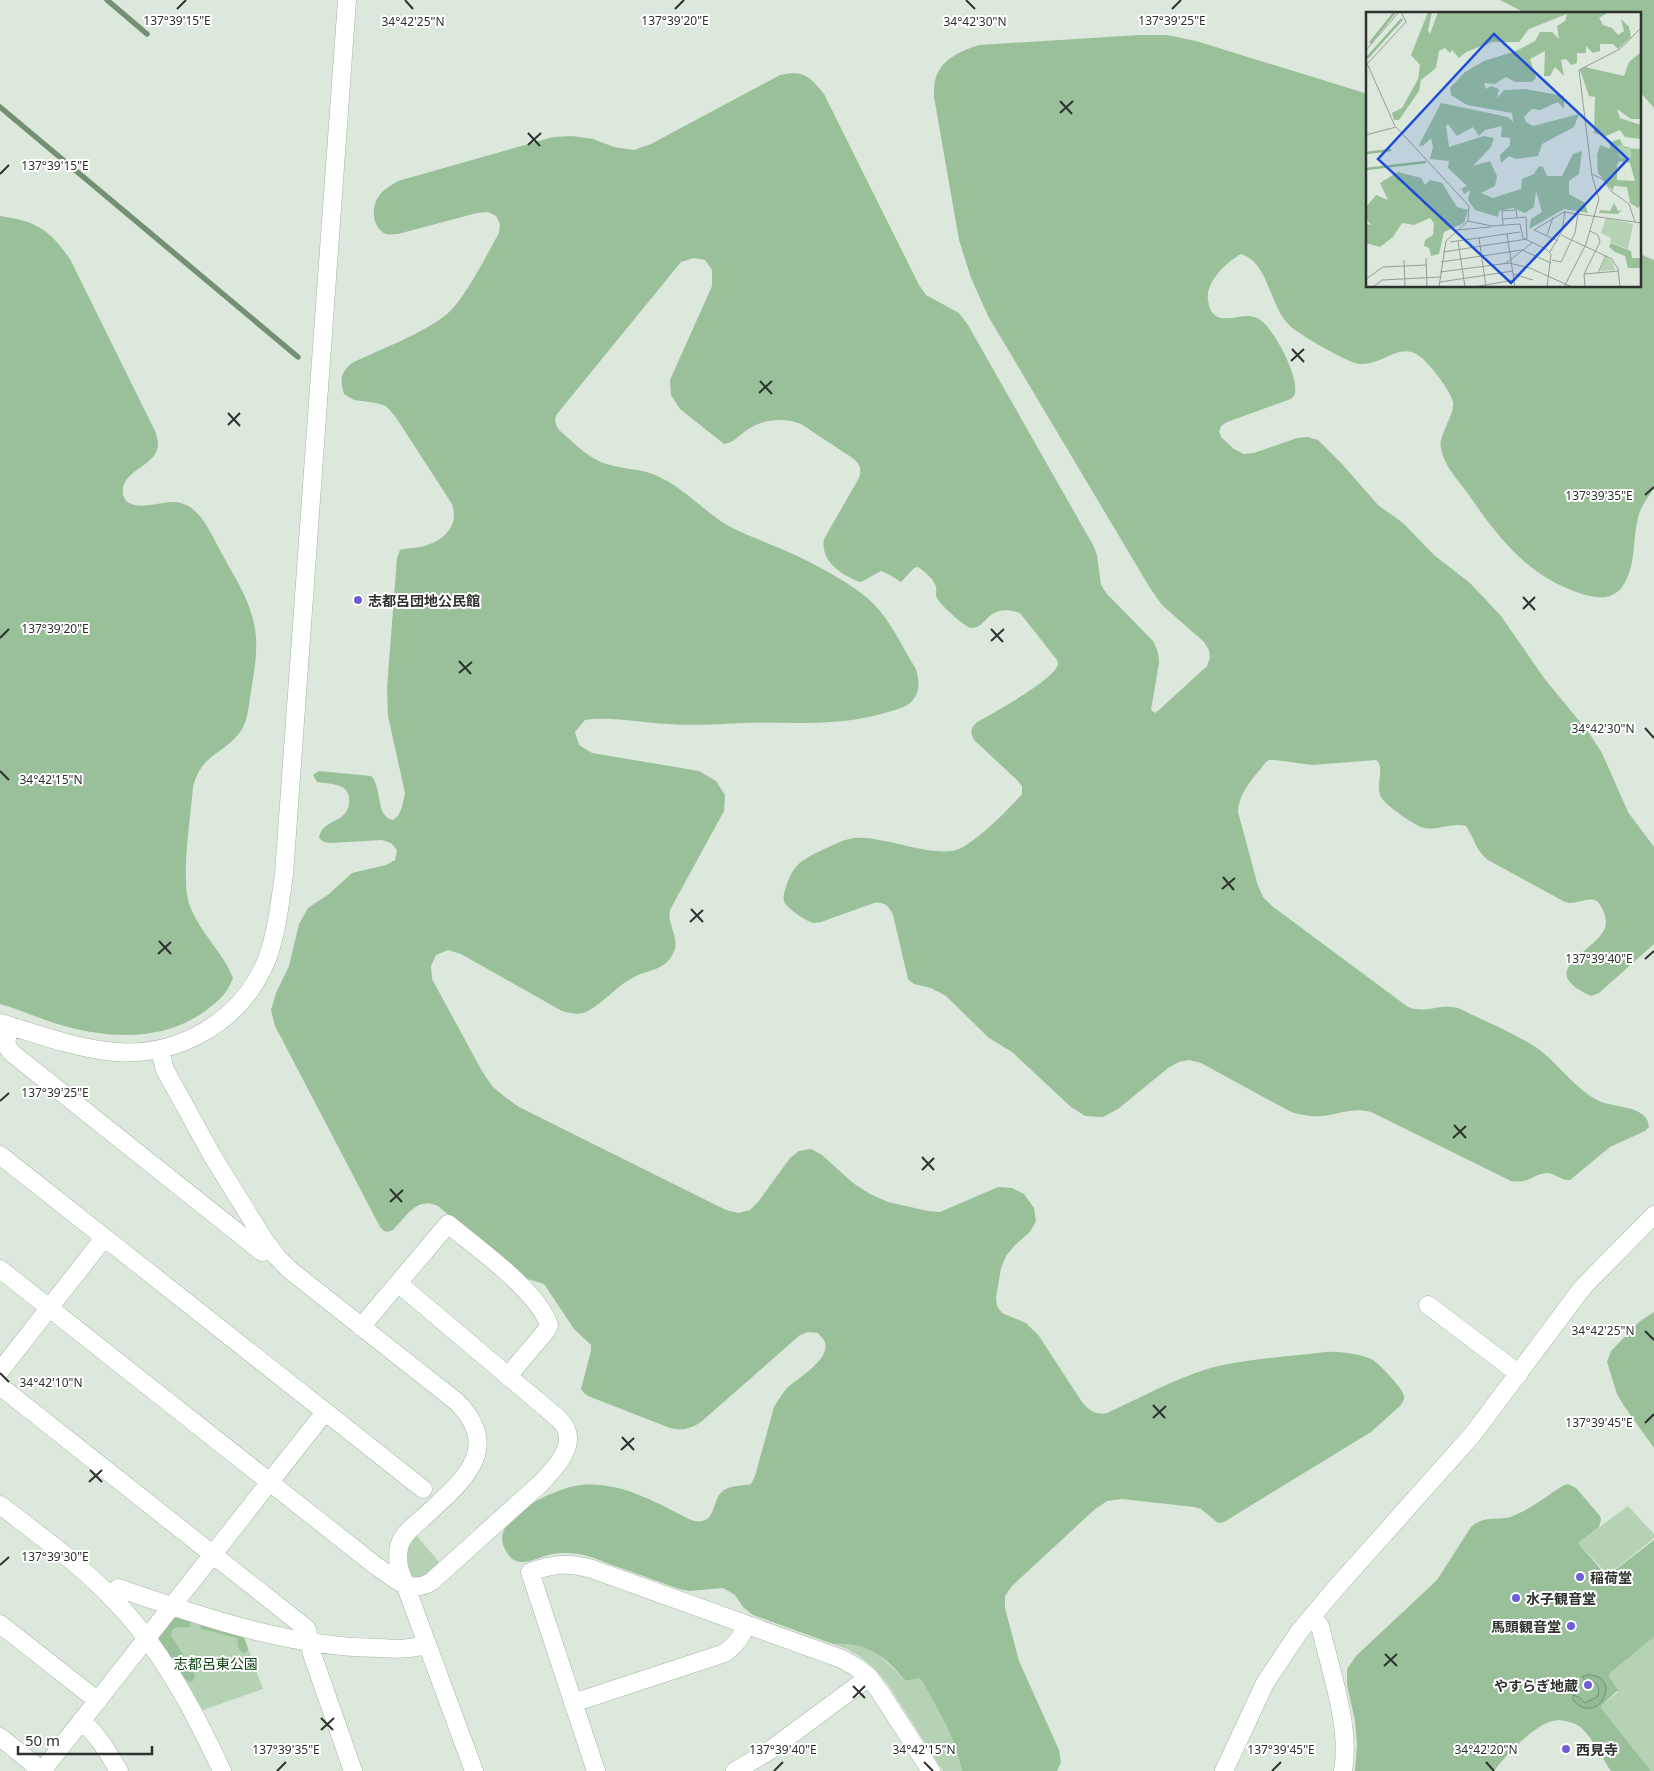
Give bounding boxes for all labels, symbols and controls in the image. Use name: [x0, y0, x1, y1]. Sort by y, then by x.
text: 137°39'15"E: [143, 12, 211, 29]
text: 137°39'20"E: [641, 12, 709, 29]
text: 137°39'25"E: [1138, 12, 1206, 29]
inset map: [1366, 12, 1642, 288]
text: 34°42'25"N: [381, 13, 445, 30]
text: 34°42'30"N: [943, 13, 1007, 30]
text: 137°39'15"E: [21, 157, 89, 174]
text: 137°39'35"E: [1565, 487, 1633, 504]
place label: 志都呂団地公民館: [368, 591, 480, 610]
marker: 志都呂団地公民館: [352, 594, 364, 606]
text: 137°39'20"E: [21, 620, 89, 637]
text: 34°42'30"N: [1571, 720, 1635, 737]
text: 34°42'15"N: [19, 771, 83, 788]
text: 137°39'40"E: [1565, 950, 1633, 967]
text: 137°39'25"E: [21, 1084, 89, 1101]
text: 34°42'25"N: [1571, 1322, 1635, 1339]
text: 34°42'10"N: [19, 1374, 83, 1391]
text: 137°39'45"E: [1565, 1414, 1633, 1431]
text: 137°39'30"E: [21, 1548, 89, 1565]
place label: 稲荷堂: [1590, 1568, 1632, 1587]
marker: 稲荷堂: [1574, 1571, 1586, 1583]
place label: 水子観音堂: [1526, 1589, 1596, 1608]
marker: 水子観音堂: [1510, 1592, 1522, 1604]
place label: 馬頭観音堂: [1491, 1617, 1561, 1636]
marker: 馬頭観音堂: [1565, 1620, 1577, 1632]
park label: 志都呂東公園: [174, 1654, 258, 1673]
place label: やすらぎ地蔵: [1494, 1676, 1578, 1695]
marker: やすらぎ地蔵: [1582, 1679, 1594, 1691]
scale bar: [18, 1724, 151, 1756]
text: 50 m: [25, 1730, 60, 1750]
place label: 西見寺: [1576, 1740, 1618, 1759]
text: 137°39'35"E: [252, 1741, 320, 1758]
text: 137°39'40"E: [749, 1741, 817, 1758]
text: 34°42'15"N: [892, 1741, 956, 1758]
text: 137°39'45"E: [1247, 1741, 1315, 1758]
text: 34°42'20"N: [1454, 1741, 1518, 1758]
marker: 西見寺: [1560, 1743, 1572, 1755]

